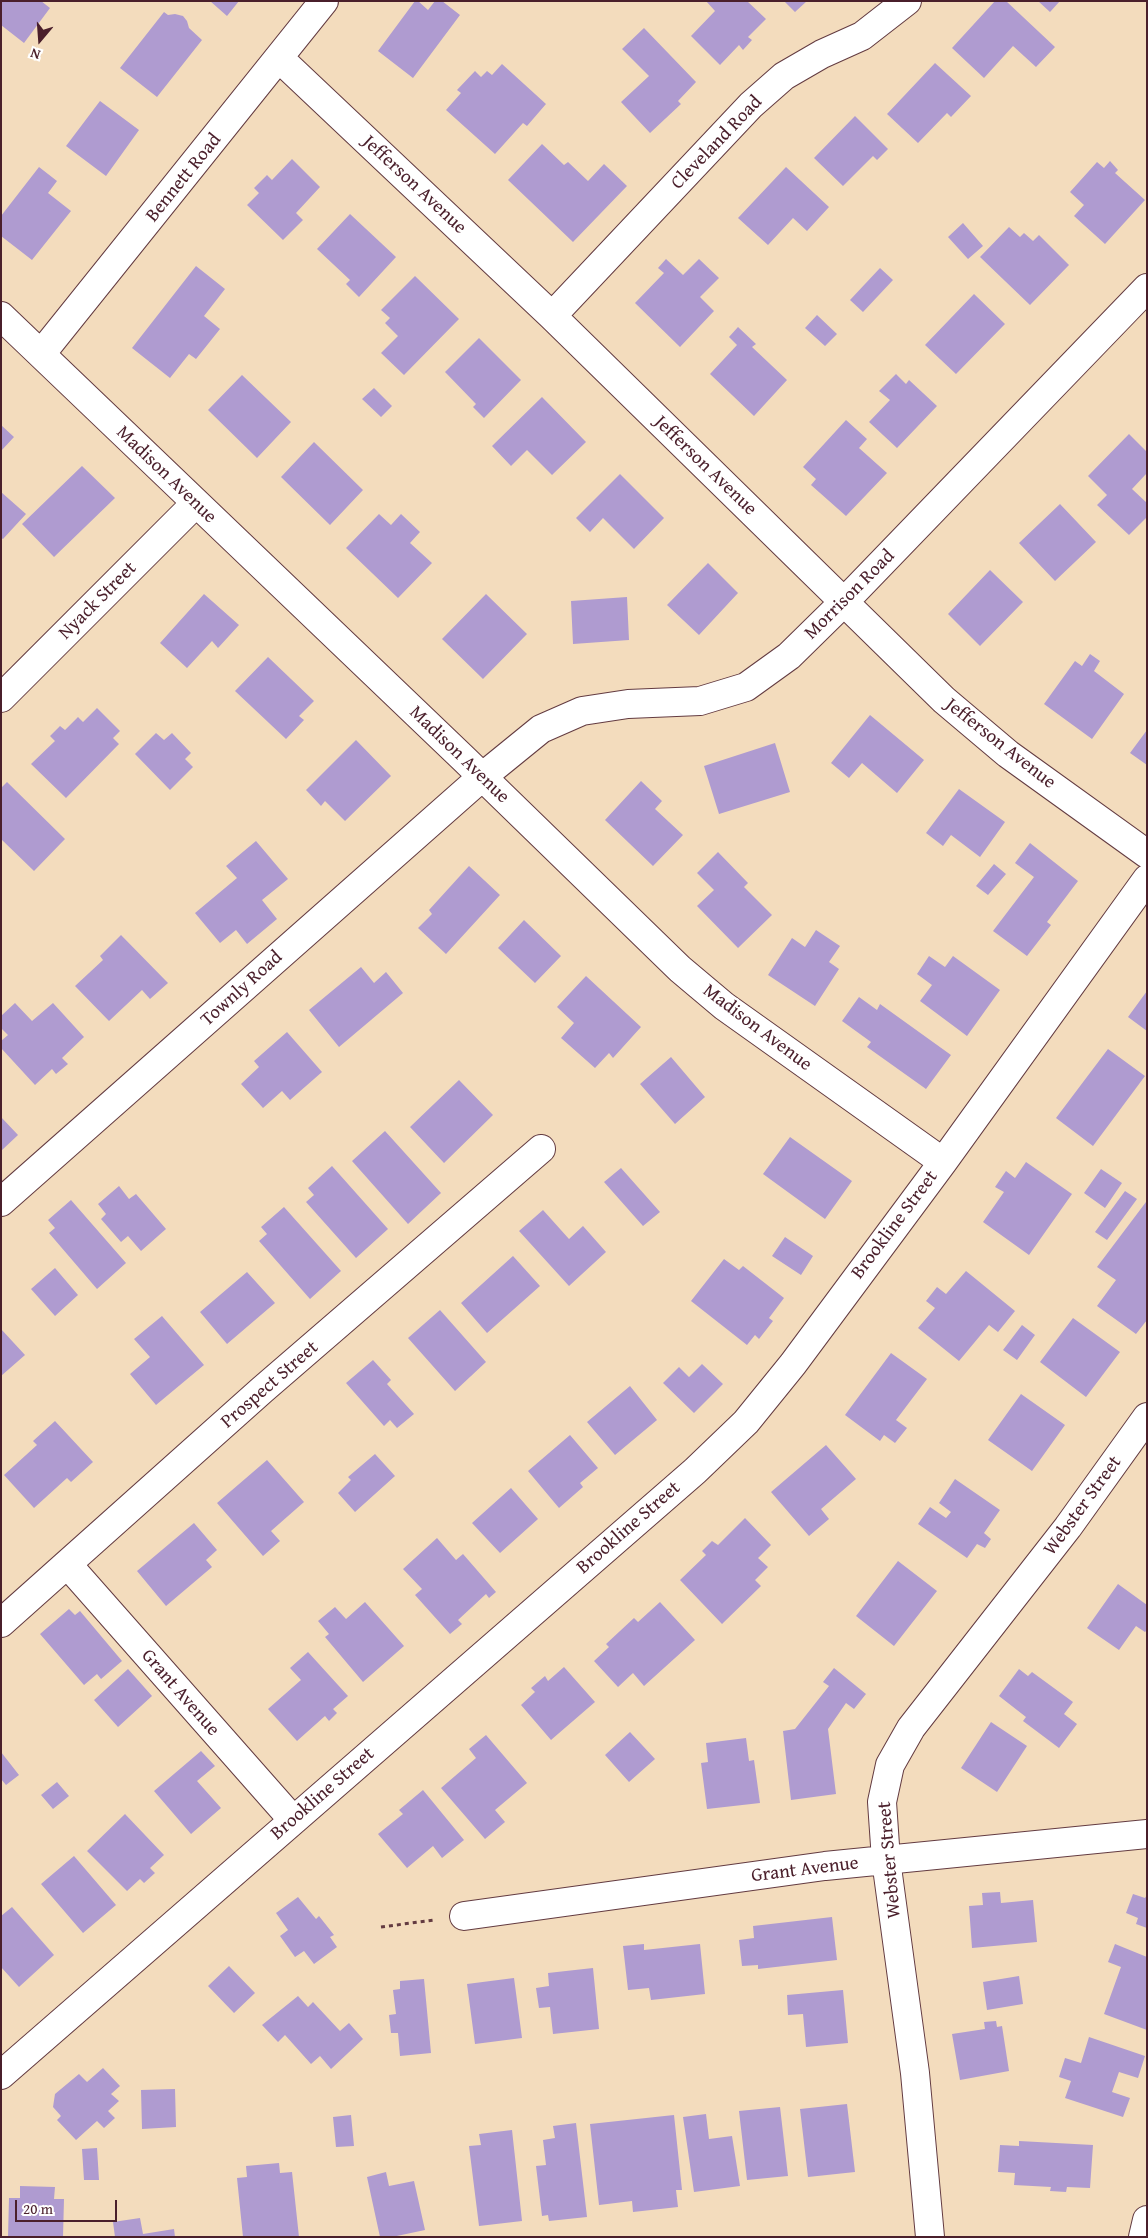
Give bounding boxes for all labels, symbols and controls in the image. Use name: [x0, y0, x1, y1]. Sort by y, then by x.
north arrow: [15, 15, 65, 65]
text: N: [28, 43, 43, 65]
street label: Cleveland Road: [667, 91, 767, 195]
street label: Bennett Road: [141, 129, 227, 227]
street label: Jefferson Avenue: [357, 131, 471, 239]
street label: Jefferson Avenue: [649, 411, 761, 521]
street label: Madison Avenue: [111, 421, 221, 529]
street label: Morrison Road: [800, 545, 900, 645]
street label: Nyack Street: [54, 557, 142, 645]
street label: Jefferson Avenue: [940, 694, 1060, 794]
street label: Madison Avenue: [404, 701, 514, 809]
street label: Townly Road: [196, 946, 288, 1032]
street label: Madison Avenue: [698, 980, 816, 1076]
street label: Brookline Street: [847, 1166, 943, 1284]
street label: Prospect Street: [217, 1337, 323, 1433]
street label: Webster Street: [1039, 1452, 1127, 1560]
street label: Brookline Street: [573, 1477, 685, 1579]
street label: Grant Avenue: [136, 1645, 224, 1741]
street label: Brookline Street: [267, 1743, 379, 1845]
street label: Webster Street: [874, 1801, 906, 1919]
street label: Grant Avenue: [750, 1852, 860, 1888]
scale bar: [18, 2190, 120, 2222]
text: 20 m: [23, 2198, 53, 2219]

